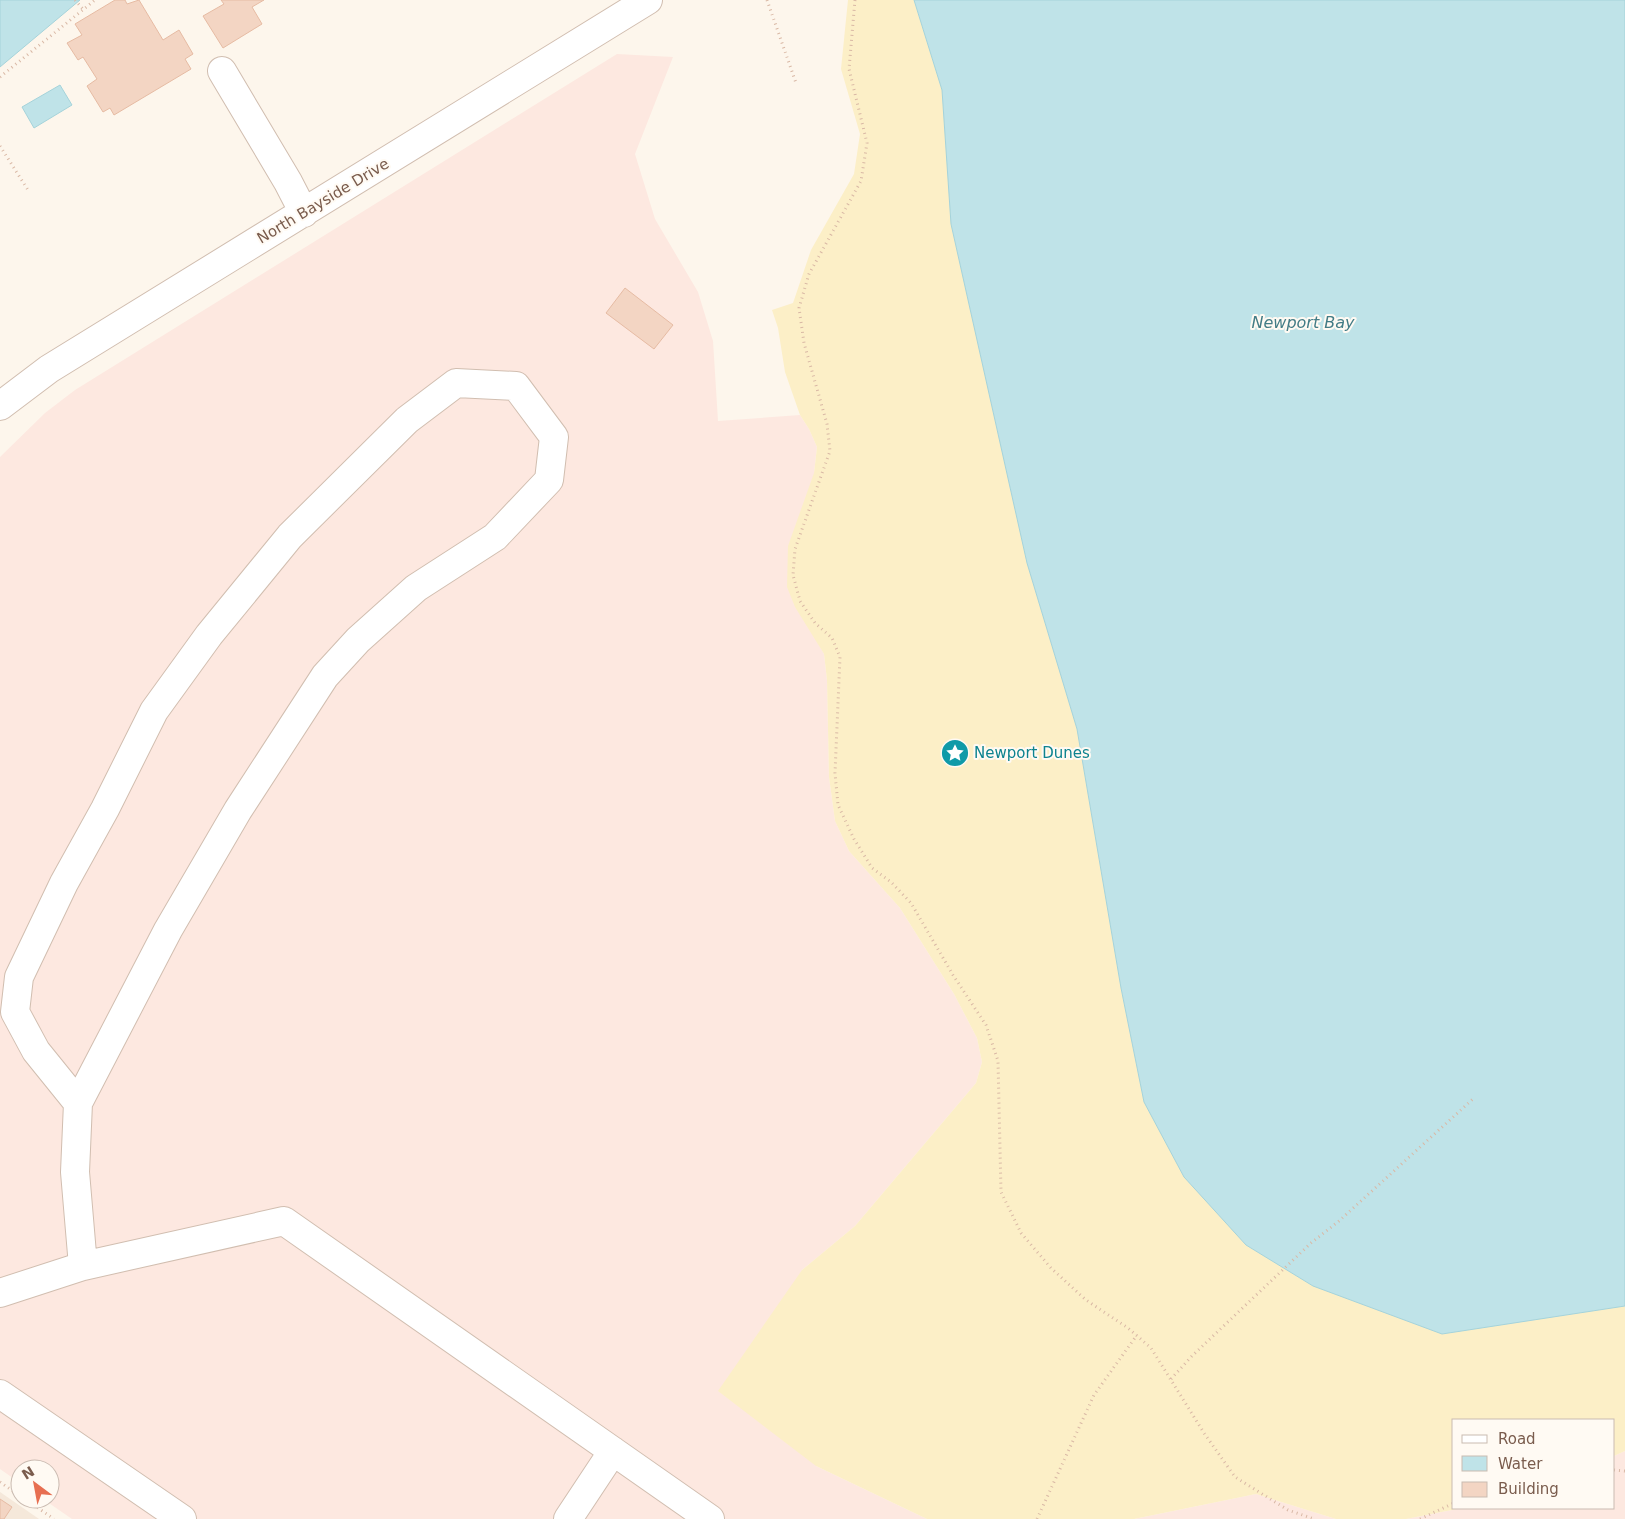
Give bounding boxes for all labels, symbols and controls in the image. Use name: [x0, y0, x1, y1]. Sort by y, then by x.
street label: North Bayside Drive: [254, 155, 392, 247]
water label: Newport Bay: [1251, 313, 1355, 332]
place icon: Newport Dunes: [940, 738, 970, 768]
place label: Newport Dunes: [974, 744, 1090, 762]
legend: [1452, 1419, 1615, 1509]
text: Road: [1498, 1430, 1536, 1448]
text: Water: [1498, 1455, 1543, 1473]
north arrow: [10, 1459, 60, 1509]
text: N: [19, 1463, 37, 1483]
text: Building: [1498, 1480, 1559, 1498]

